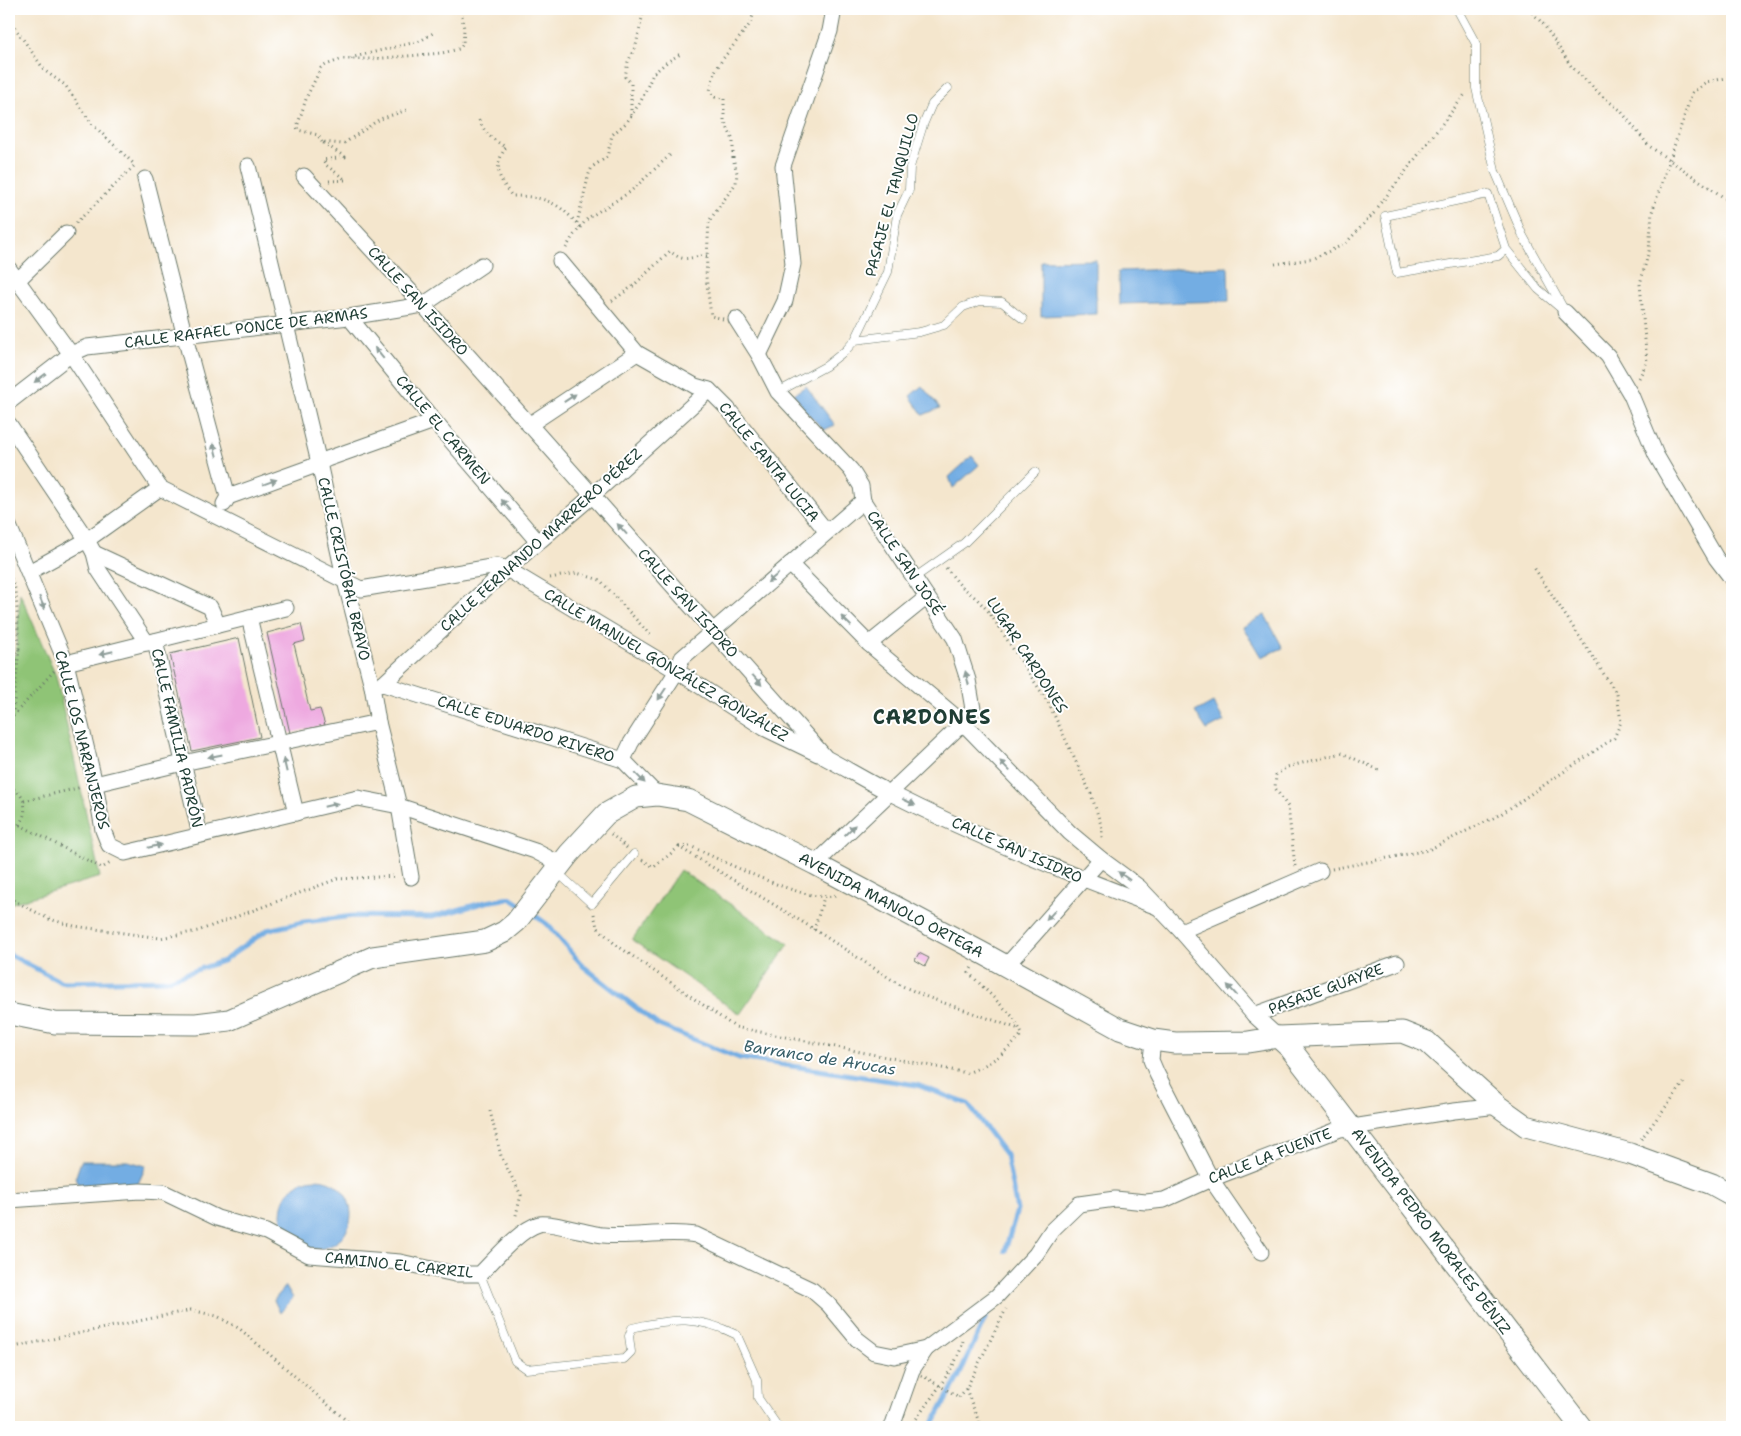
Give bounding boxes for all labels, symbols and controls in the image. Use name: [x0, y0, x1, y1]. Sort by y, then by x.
street label: PASAJE EL TANQUILLO: [861, 111, 923, 279]
street label: CALLE SAN ISIDRO: [363, 242, 473, 360]
street label: CALLE RAFAEL PONCE DE ARMAS: [123, 303, 369, 353]
one-way arrow: [374, 347, 385, 360]
street label: CALLE EL CARMEN: [391, 371, 495, 489]
one-way arrow: [34, 373, 47, 384]
one-way arrow: [563, 393, 577, 403]
street label: CALLE SANTA LUCIA: [714, 398, 824, 526]
one-way arrow: [211, 442, 219, 457]
street label: CALLE FERNANDO MARRERO PÉREZ: [435, 443, 646, 636]
street label: CALLE CRISTÓBAL BRAVO: [313, 475, 376, 663]
one-way arrow: [262, 478, 277, 485]
one-way arrow: [500, 499, 512, 511]
street label: CALLE SAN JOSÉ: [862, 506, 948, 619]
one-way arrow: [616, 524, 628, 536]
street label: CALLE SAN ISIDRO: [633, 544, 743, 662]
one-way arrow: [768, 572, 780, 584]
street label: CALLE MANUEL GONZÁLEZ GONZÁLEZ: [540, 583, 792, 746]
street label: LUGAR CARDONES: [982, 593, 1072, 717]
one-way arrow: [38, 596, 46, 611]
one-way arrow: [840, 615, 852, 627]
street label: CALLE FAMILIA PADRÓN: [147, 646, 208, 830]
street label: CALLE LOS NARANJEROS: [50, 648, 114, 832]
one-way arrow: [99, 649, 114, 657]
one-way arrow: [963, 670, 971, 685]
one-way arrow: [751, 674, 763, 686]
one-way arrow: [657, 687, 667, 701]
street label: CALLE EDUARDO RIVERO: [435, 691, 617, 767]
district label: CARDONES: [873, 704, 991, 730]
one-way arrow: [206, 753, 222, 761]
one-way arrow: [281, 758, 289, 773]
one-way arrow: [999, 760, 1011, 772]
one-way arrow: [634, 771, 646, 783]
one-way arrow: [902, 798, 916, 806]
one-way arrow: [323, 801, 338, 809]
street label: CALLE SAN ISIDRO: [949, 812, 1085, 888]
one-way arrow: [844, 825, 856, 837]
one-way arrow: [148, 842, 163, 850]
street label: AVENIDA MANOLO ORTEGA: [795, 848, 987, 962]
one-way arrow: [1118, 870, 1131, 881]
one-way arrow: [1045, 909, 1057, 921]
street label: PASAJE GUAYRE: [1266, 959, 1386, 1019]
one-way arrow: [1226, 984, 1238, 996]
water label: Barranco de Arucas: [742, 1035, 898, 1080]
street label: CALLE LA FUENTE: [1205, 1123, 1335, 1189]
street label: AVENIDA PEDRO MORALES DÉNIZ: [1347, 1123, 1516, 1338]
street label: CAMINO EL CARRIL: [324, 1247, 474, 1283]

